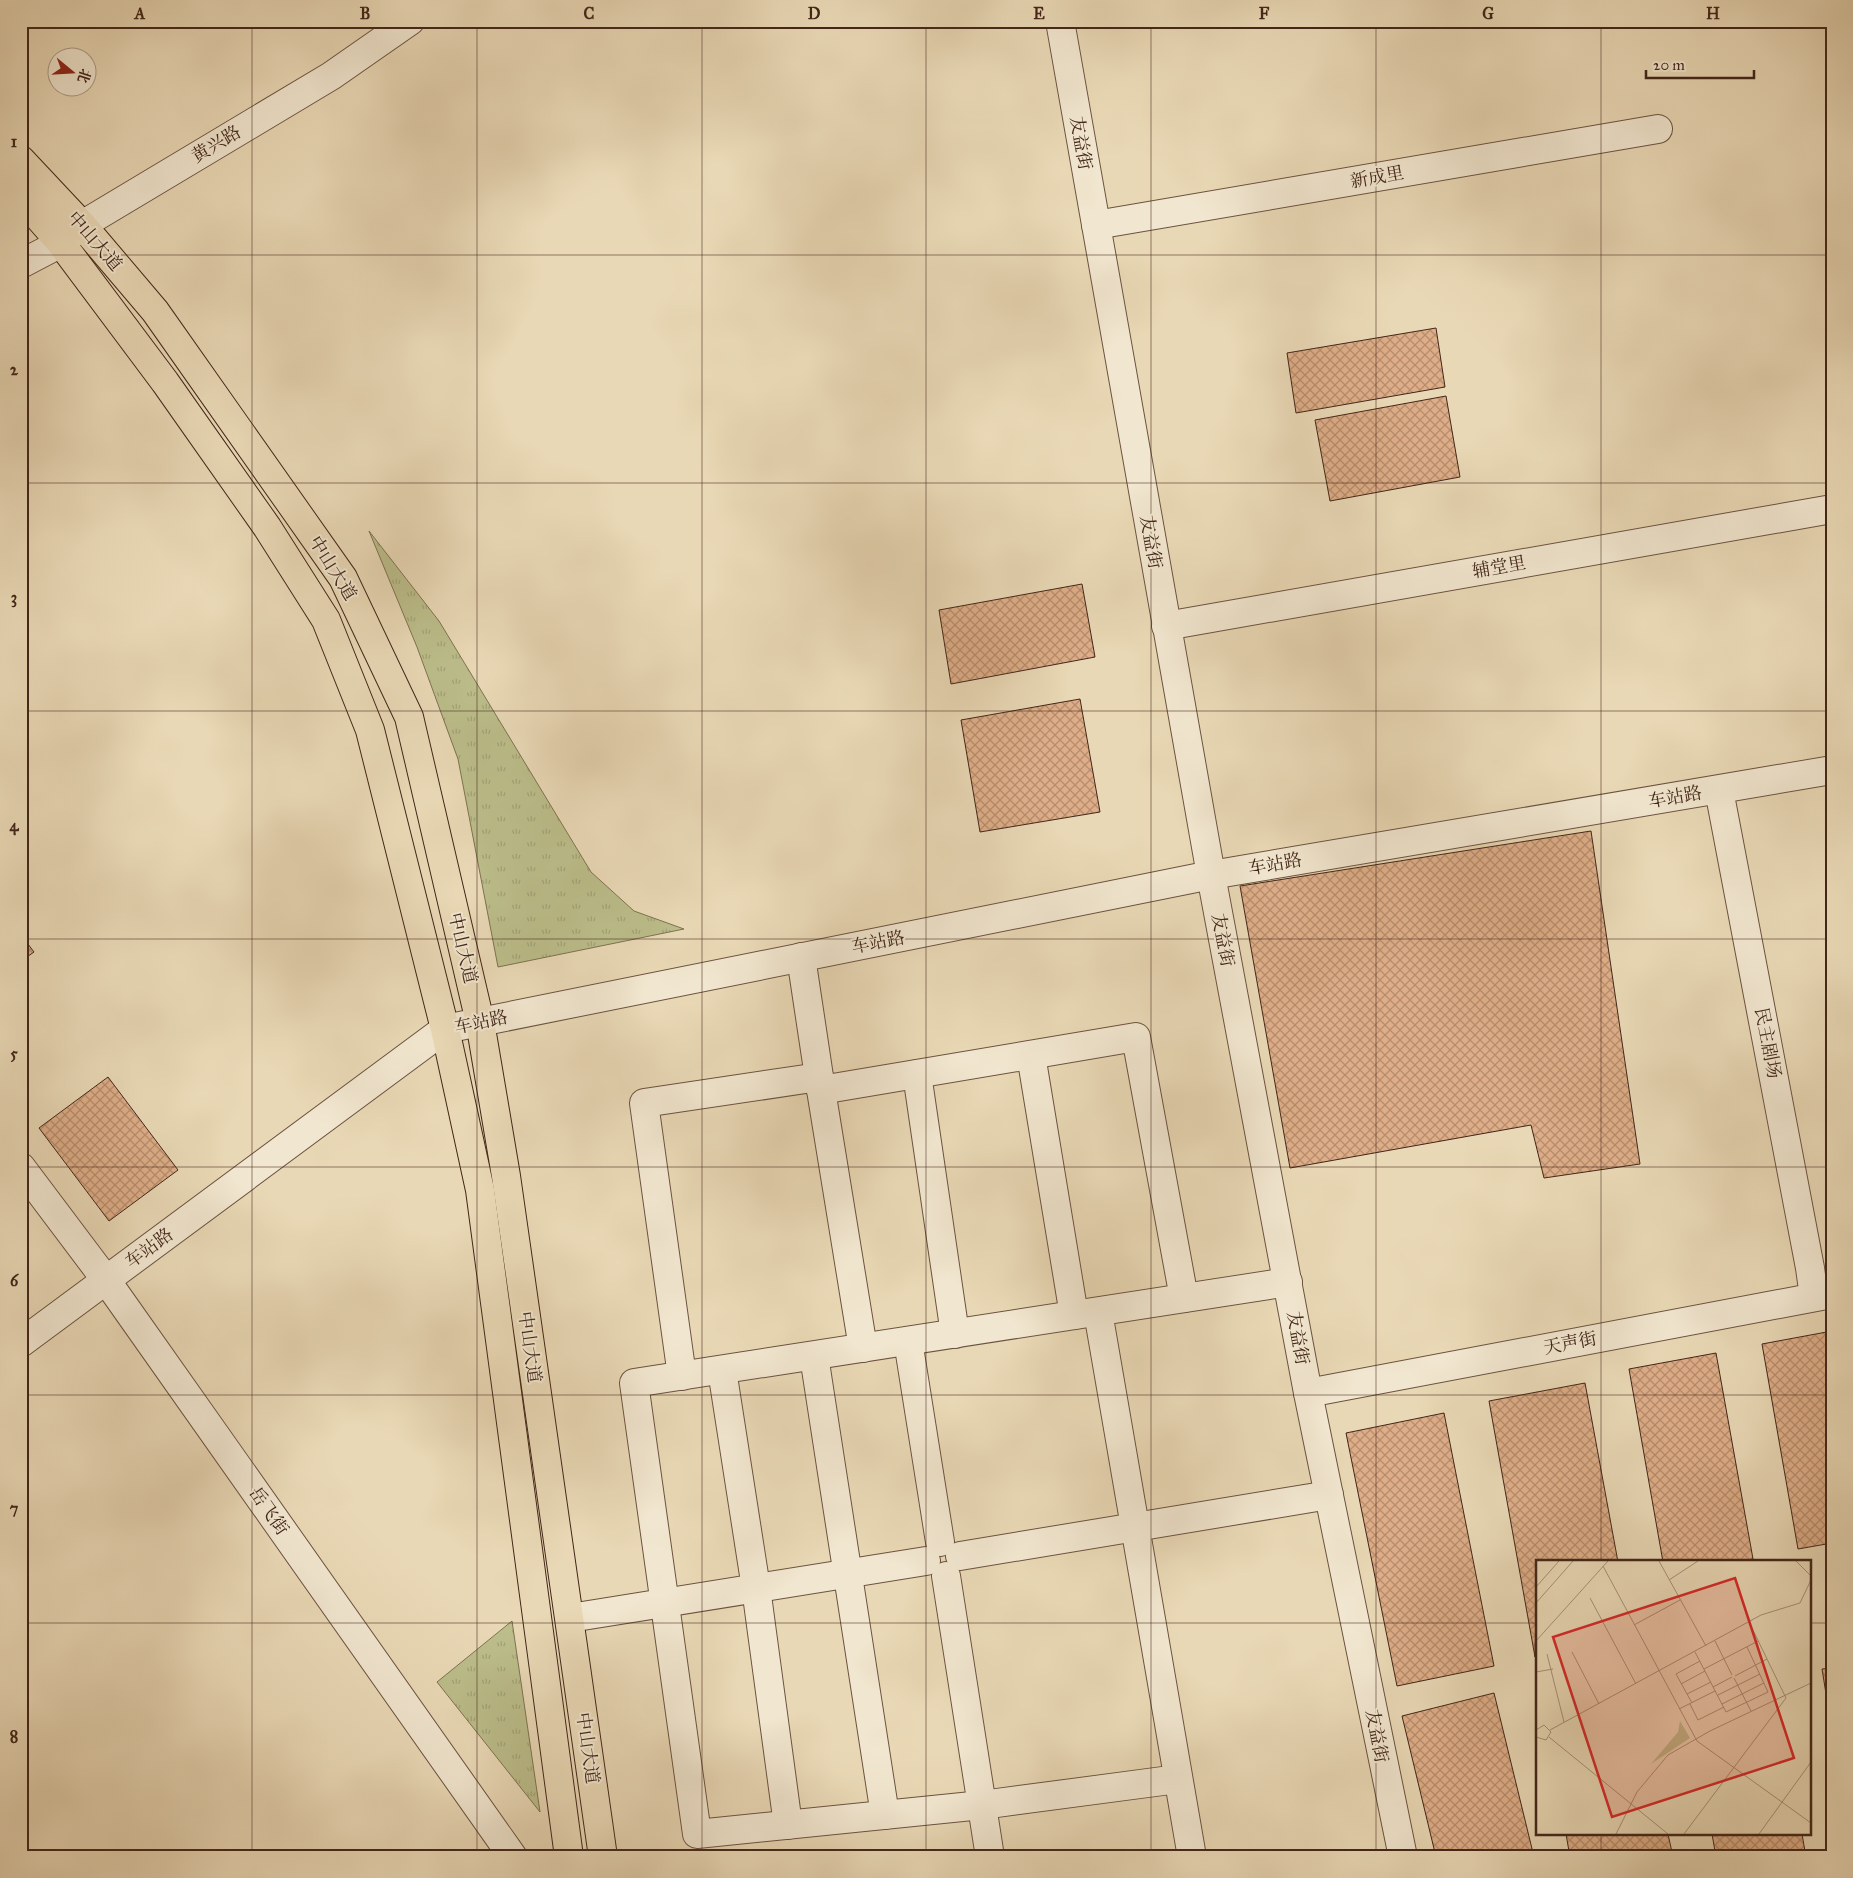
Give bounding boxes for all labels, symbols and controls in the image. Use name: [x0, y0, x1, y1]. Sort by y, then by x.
text: A: [134, 4, 146, 23]
text: B: [360, 4, 370, 23]
text: C: [584, 4, 595, 23]
text: D: [808, 4, 821, 23]
text: E: [1033, 4, 1045, 23]
text: F: [1259, 4, 1270, 23]
text: G: [1482, 4, 1494, 23]
text: H: [1706, 4, 1720, 23]
north arrow: [48, 48, 98, 98]
scale bar: [1646, 48, 1753, 80]
text: 20 m: [1653, 56, 1685, 74]
text: 北: [74, 67, 94, 85]
street label: 友益街: [1065, 115, 1097, 171]
street label: 黄兴路: [187, 121, 245, 167]
text: 1: [11, 132, 18, 151]
street label: 新成里: [1349, 161, 1405, 193]
street label: 中山大道: [63, 207, 127, 275]
text: 2: [10, 360, 19, 379]
street label: 友益街: [1135, 514, 1167, 570]
street label: 中山大道: [305, 532, 361, 604]
street label: 辅堂里: [1471, 551, 1527, 583]
text: 3: [11, 588, 17, 608]
street label: 车站路: [1647, 781, 1703, 813]
text: 4: [10, 816, 20, 836]
street label: 车站路: [1247, 848, 1303, 880]
street label: 中山大道: [444, 910, 482, 986]
street label: 友益街: [1207, 911, 1239, 969]
street label: 车站路: [849, 926, 907, 958]
street label: 车站路: [452, 1006, 510, 1038]
street label: 民主剧场: [1750, 1006, 1786, 1080]
text: 5: [10, 1044, 18, 1063]
street label: 车站路: [121, 1223, 177, 1273]
text: 6: [10, 1271, 19, 1290]
street label: 中山大道: [514, 1310, 546, 1384]
street label: 友益街: [1282, 1310, 1314, 1366]
street label: 天声街: [1541, 1327, 1599, 1359]
street label: 岳飞街: [245, 1483, 293, 1539]
text: 7: [10, 1499, 19, 1518]
inset map: [1536, 1560, 1810, 1836]
street label: 友益街: [1361, 1707, 1393, 1765]
street label: 中山大道: [572, 1711, 604, 1785]
text: 8: [10, 1727, 18, 1746]

